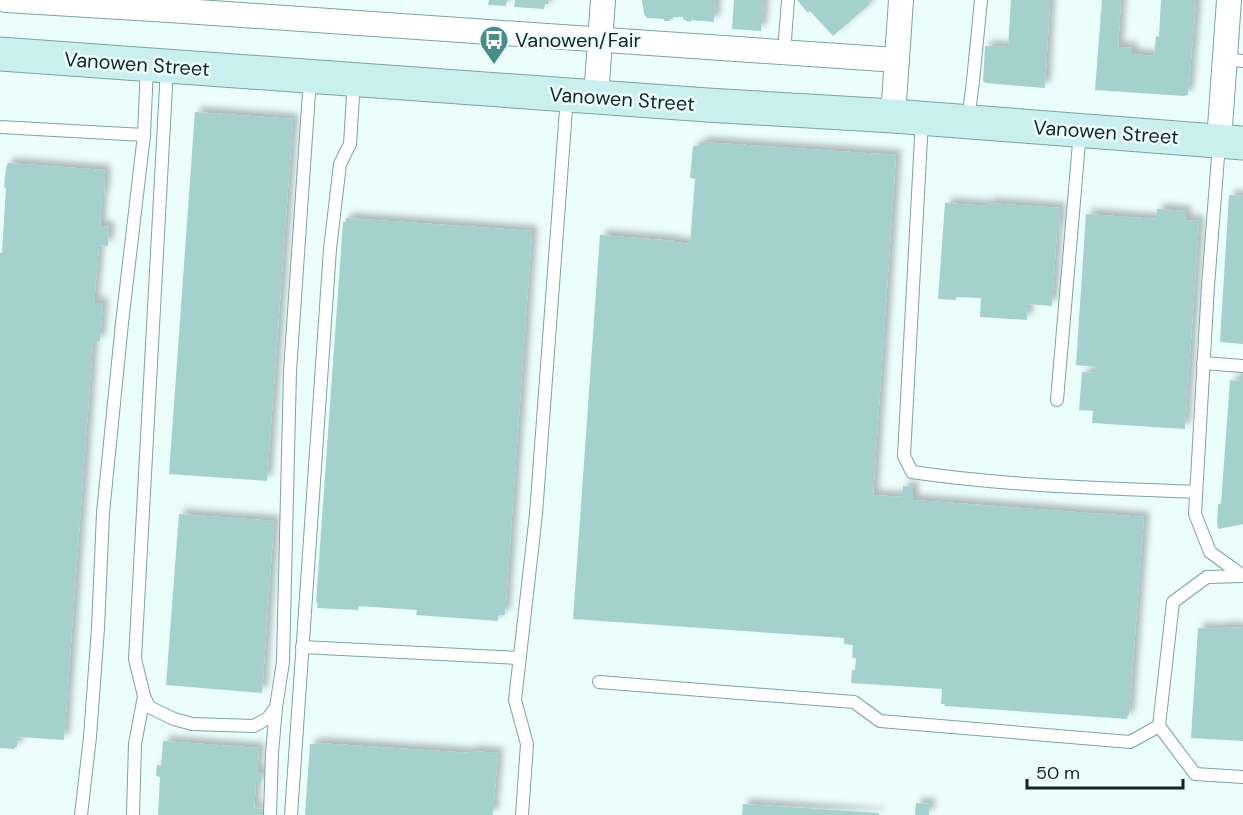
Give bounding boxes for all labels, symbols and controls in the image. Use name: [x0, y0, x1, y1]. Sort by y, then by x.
bus stop icon: Vanowen/Fair: [478, 24, 510, 66]
place label: Vanowen/Fair: [515, 27, 641, 53]
street label: Vanowen Street: [63, 46, 211, 82]
street label: Vanowen Street: [548, 81, 696, 117]
street label: Vanowen Street: [1032, 114, 1180, 150]
scale bar: [1027, 752, 1183, 790]
text: 50 m: [1036, 761, 1080, 785]

